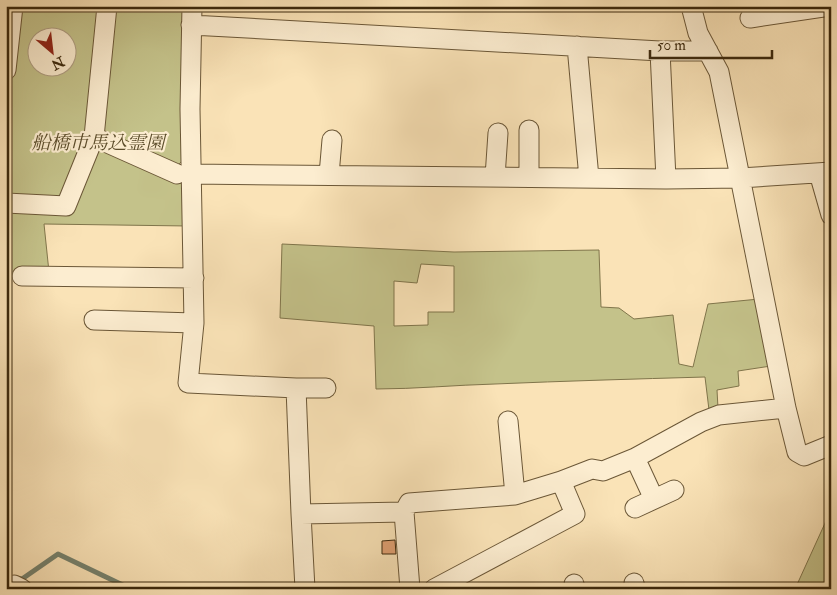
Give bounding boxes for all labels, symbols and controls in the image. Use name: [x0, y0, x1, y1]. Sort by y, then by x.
north arrow: [28, 28, 78, 78]
scale bar: [650, 28, 772, 60]
text: 50 m: [657, 36, 686, 55]
text: N: [48, 52, 68, 74]
park label: 船橋市馬込霊園: [31, 131, 167, 155]

